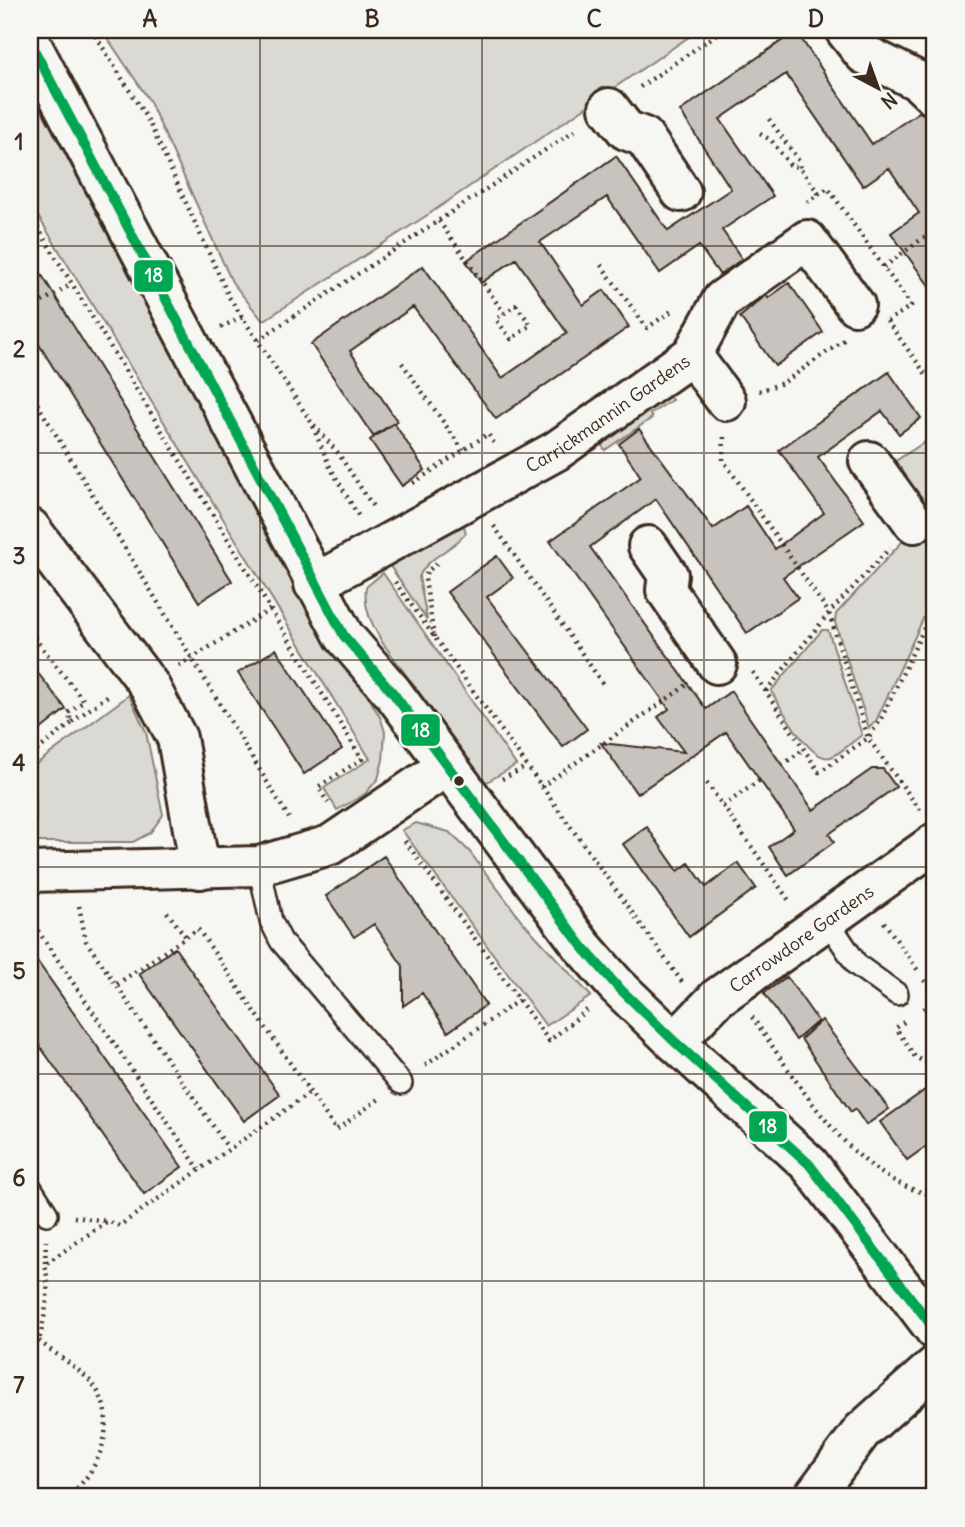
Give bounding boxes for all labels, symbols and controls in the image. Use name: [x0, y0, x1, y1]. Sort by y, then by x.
text: A: [143, 4, 158, 33]
text: B: [364, 4, 380, 33]
text: C: [586, 4, 602, 33]
text: D: [808, 4, 824, 33]
north arrow: [842, 52, 912, 122]
text: N: [876, 87, 902, 114]
text: 1: [14, 127, 24, 156]
line badge: 18: [133, 259, 174, 293]
text: 18: [145, 263, 163, 287]
text: 2: [13, 334, 26, 363]
street label: Carrickmannin Gardens: [521, 349, 694, 477]
text: 3: [12, 541, 26, 570]
line badge: 18: [400, 713, 441, 747]
text: 18: [412, 718, 430, 742]
text: 4: [12, 748, 26, 777]
unlabelled marker: [452, 774, 466, 788]
street label: Carrowdore Gardens: [724, 879, 878, 997]
text: 5: [12, 956, 26, 985]
line badge: 18: [748, 1110, 788, 1143]
text: 18: [759, 1114, 777, 1138]
text: 6: [12, 1163, 26, 1192]
text: 7: [13, 1370, 25, 1399]

